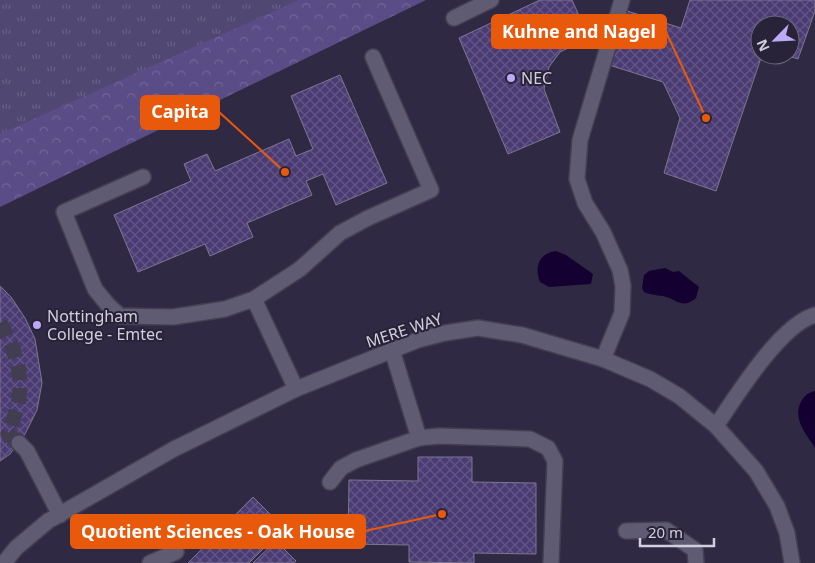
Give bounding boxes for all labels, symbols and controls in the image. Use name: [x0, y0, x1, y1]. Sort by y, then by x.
callout: Kuhne and Nagel: [492, 15, 666, 48]
north arrow: [750, 15, 800, 65]
text: Kuhne and Nagel: [502, 19, 656, 43]
text: N: [752, 36, 774, 55]
place label: NEC: [521, 67, 552, 89]
marker: NEC: [505, 72, 517, 84]
callout: Capita: [141, 96, 219, 129]
text: Capita: [151, 99, 209, 123]
place label: Nottingham College - Emtec: [47, 305, 163, 345]
street label: MERE WAY: [363, 307, 446, 353]
marker: Nottingham College - Emtec: [31, 319, 43, 331]
callout: Quotient Sciences - Oak House: [71, 515, 365, 548]
scale bar: [640, 516, 714, 548]
text: Quotient Sciences - Oak House: [81, 519, 355, 543]
text: 20 m: [648, 522, 683, 542]

